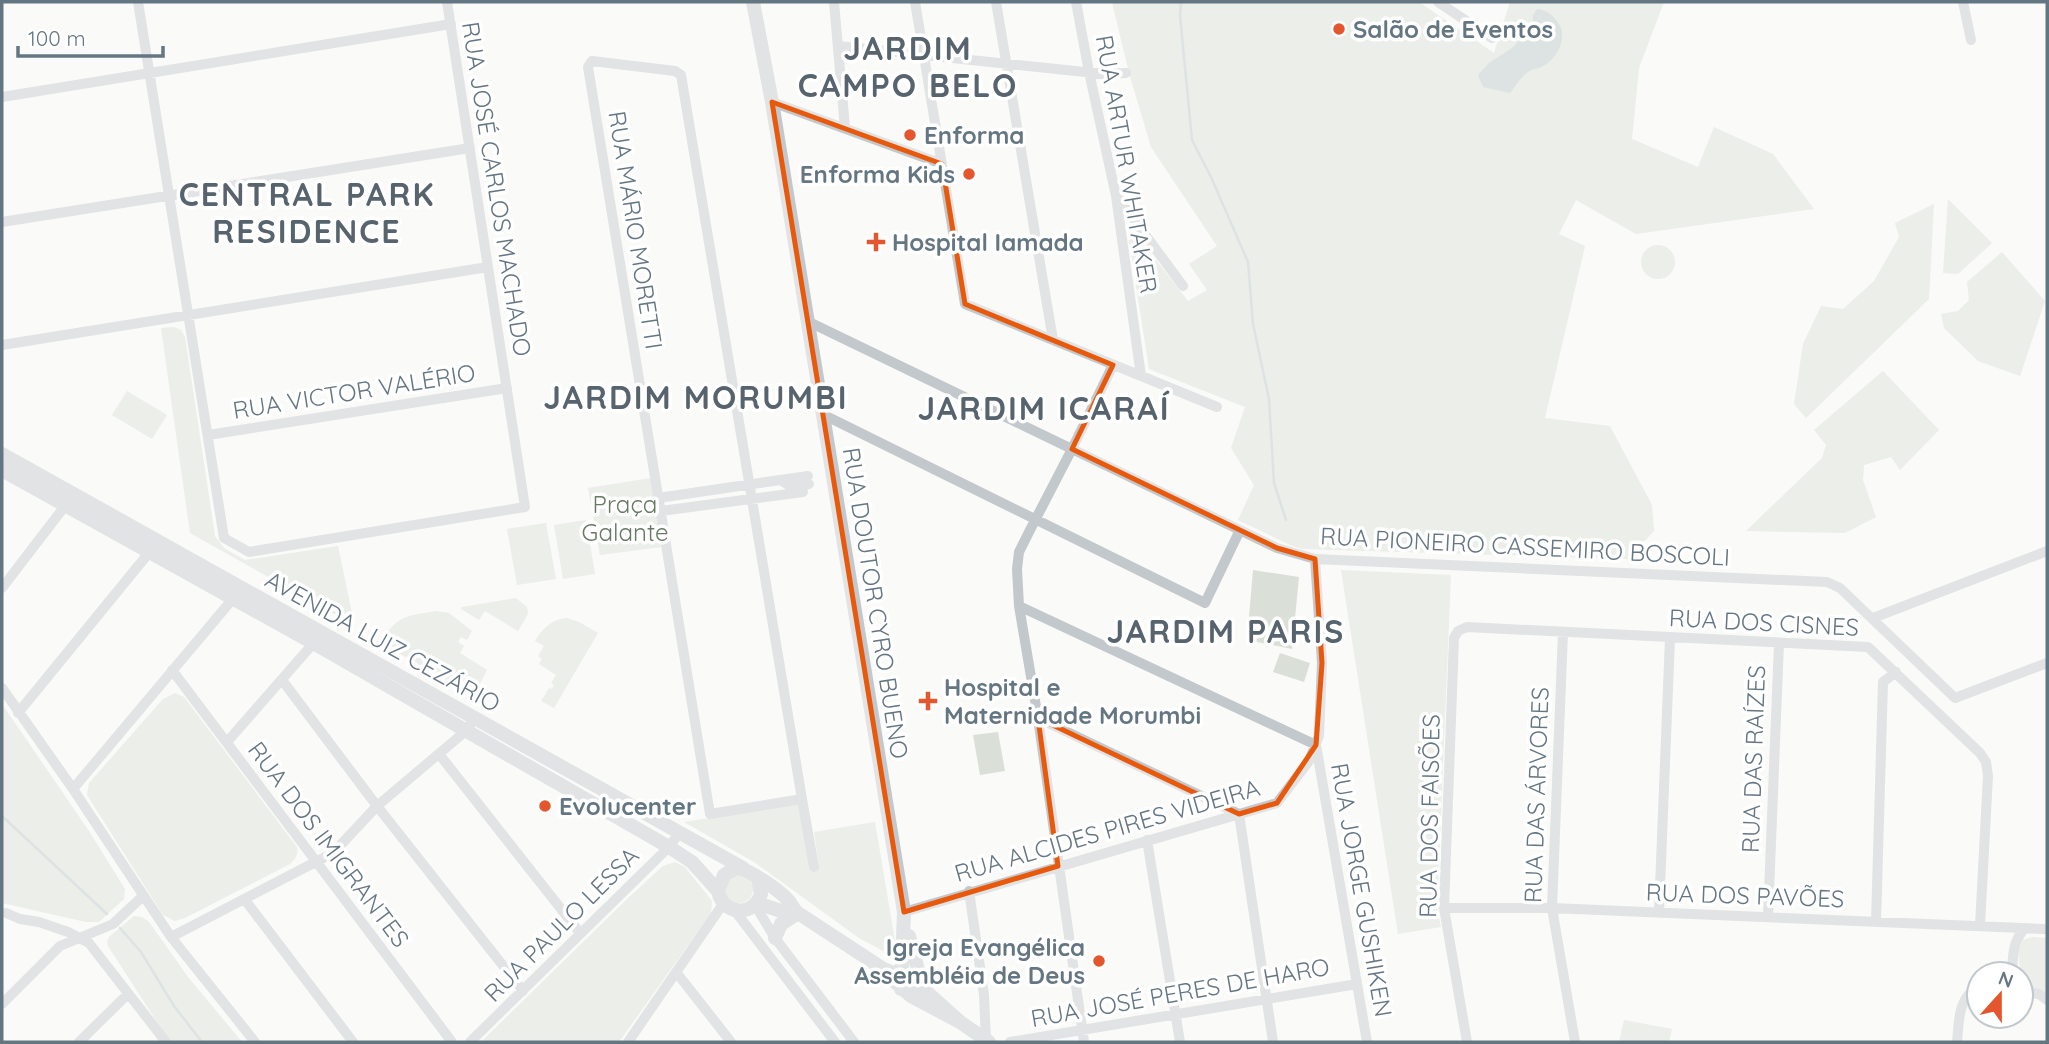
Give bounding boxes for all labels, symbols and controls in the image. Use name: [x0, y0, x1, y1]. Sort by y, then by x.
scale bar: [18, 14, 163, 58]
place label: Salão de Eventos: [1353, 14, 1553, 44]
street label: RUA JOSÉ CARLOS MACHADO: [456, 20, 538, 358]
marker: Salão de Eventos: [1331, 21, 1347, 37]
text: 100 m: [28, 25, 86, 51]
district label: JARDIM CAMPO BELO: [798, 28, 1018, 105]
street label: RUA ARTUR WHITAKER: [1090, 33, 1164, 295]
street label: RUA MÁRIO MORETTI: [602, 109, 670, 351]
place label: Enforma: [924, 120, 1024, 150]
marker: Enforma: [902, 127, 918, 143]
place label: Enforma Kids: [800, 159, 955, 189]
marker: Enforma Kids: [961, 166, 977, 182]
district label: CENTRAL PARK RESIDENCE: [179, 174, 435, 251]
place label: Hospital Iamada: [892, 227, 1084, 257]
marker: Hospital Iamada: [866, 232, 886, 252]
street label: RUA VICTOR VALÉRIO: [231, 357, 477, 425]
district label: JARDIM MORUMBI: [543, 377, 849, 417]
district label: JARDIM ICARAÍ: [917, 388, 1171, 428]
street label: RUA DOUTOR CYRO BUENO: [837, 445, 915, 761]
park label: Praça Galante: [581, 489, 669, 547]
street label: RUA PIONEIRO CASSEMIRO BOSCOLI: [1319, 520, 1731, 572]
street label: AVENIDA LUIZ CEZÁRIO: [260, 564, 506, 718]
street label: RUA DOS CISNES: [1668, 602, 1860, 642]
district label: JARDIM PARIS: [1107, 611, 1345, 651]
street label: RUA DAS RAÍZES: [1735, 665, 1771, 853]
place label: Hospital e Maternidade Morumbi: [944, 672, 1201, 730]
street label: RUA DAS ÁRVORES: [1517, 686, 1555, 904]
marker: Hospital e Maternidade Morumbi: [918, 691, 938, 711]
street label: RUA DOS FAISÕES: [1412, 714, 1446, 918]
street label: RUA DOS IMIGRANTES: [242, 735, 416, 953]
street label: RUA JORGE GUSHIKEN: [1325, 761, 1399, 1019]
street label: RUA ALCIDES PIRES VIDEIRA: [951, 772, 1263, 888]
place label: Evolucenter: [559, 791, 696, 821]
marker: Evolucenter: [537, 798, 553, 814]
street label: RUA PAULO LESSA: [477, 840, 645, 1008]
street label: RUA DOS PAVÕES: [1645, 877, 1845, 913]
place label: Igreja Evangélica Assembléia de Deus: [854, 932, 1085, 990]
street label: RUA JOSÉ PERES DE HARO: [1028, 951, 1332, 1033]
marker: Igreja Evangélica Assembléia de Deus: [1091, 953, 1107, 969]
north arrow: [1965, 960, 2035, 1030]
text: N: [1995, 965, 2017, 993]

